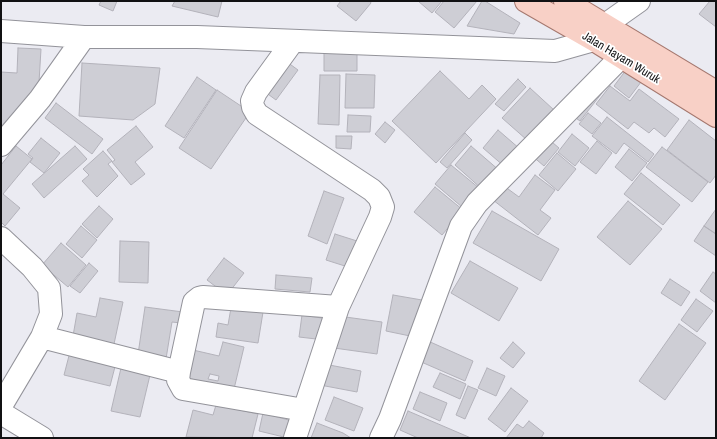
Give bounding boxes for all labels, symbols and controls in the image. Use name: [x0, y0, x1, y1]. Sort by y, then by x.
street label: Jalan Hayam Wuruk: [579, 29, 663, 87]

